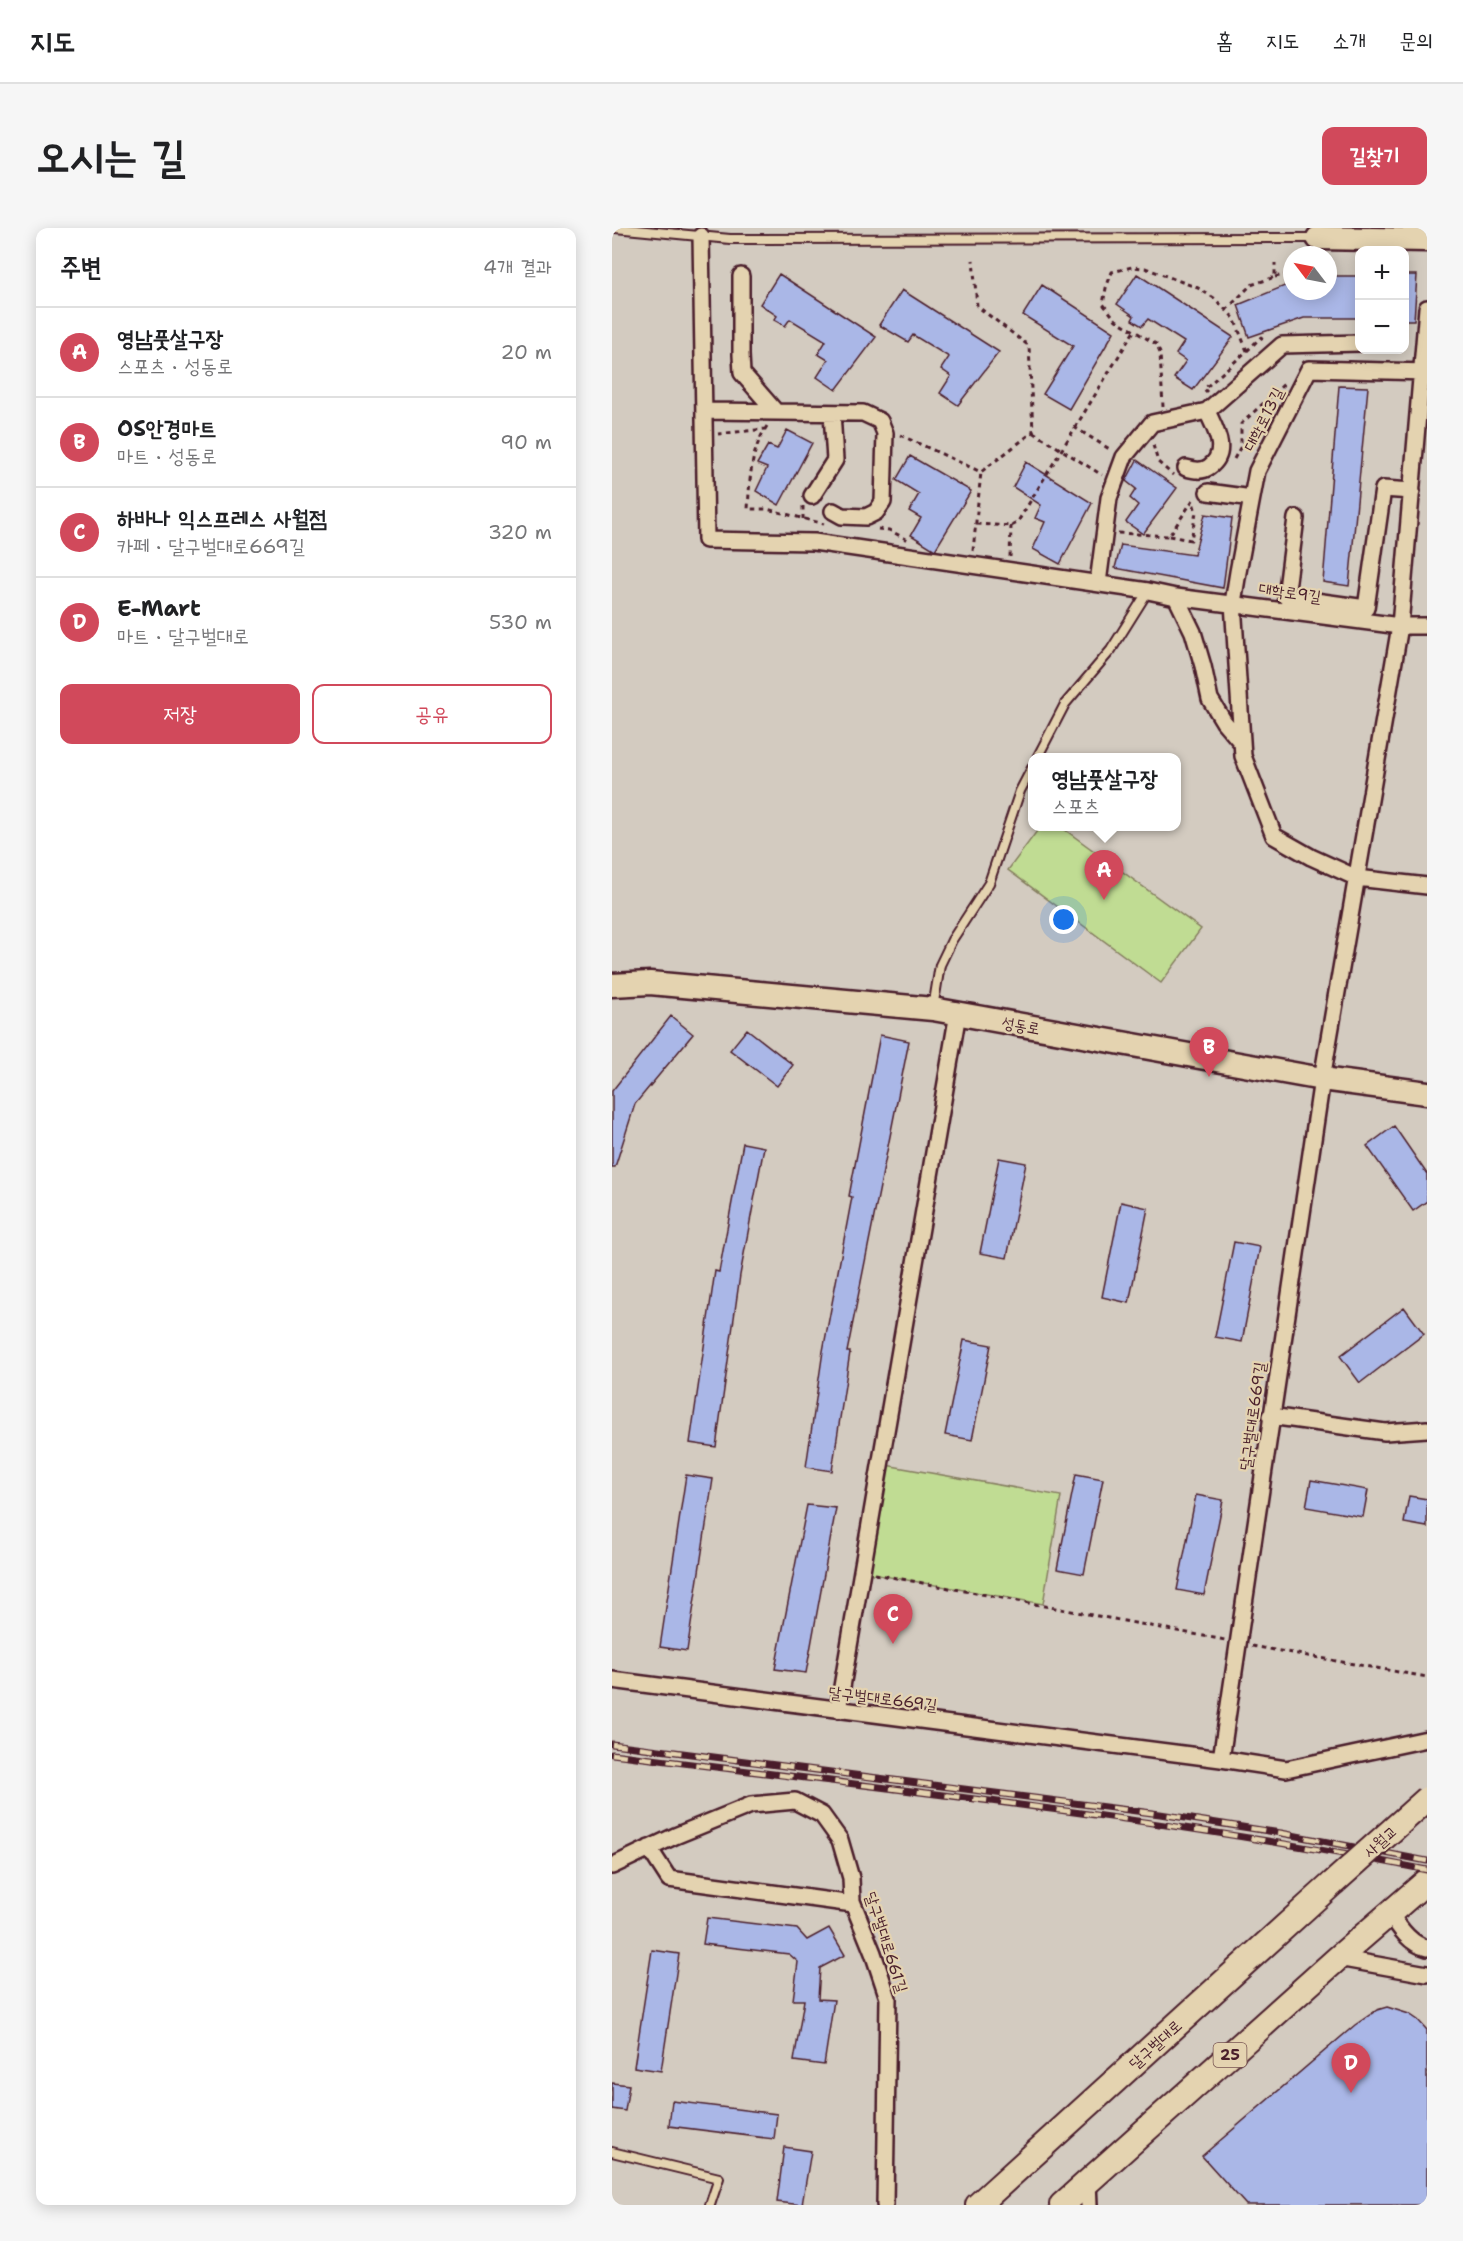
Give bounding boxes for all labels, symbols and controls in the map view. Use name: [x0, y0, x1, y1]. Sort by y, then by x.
text: 지도: [30, 22, 75, 60]
text: 홈: [1216, 27, 1233, 55]
text: 지도: [1266, 27, 1299, 55]
text: 소개: [1332, 27, 1366, 55]
text: 문의: [1399, 27, 1433, 55]
button: 길찾기: [1322, 127, 1427, 185]
text: 오시는 길: [36, 128, 186, 184]
north arrow: [1283, 246, 1337, 300]
map controls: [1355, 246, 1409, 354]
button: +: [1355, 246, 1409, 300]
text: 주변: [60, 249, 102, 284]
text: 4개 결과: [483, 254, 552, 280]
button: −: [1355, 300, 1409, 354]
text: 영남풋살구장: [117, 324, 223, 353]
text: A: [72, 339, 87, 365]
text: 20 m: [501, 339, 552, 365]
text: 스포츠 · 성동로: [117, 353, 233, 379]
street label: 대학로13길: [1239, 384, 1288, 455]
text: OS안경마트: [117, 414, 217, 443]
text: B: [73, 429, 86, 455]
text: 90 m: [500, 429, 552, 455]
text: 마트 · 성동로: [117, 443, 217, 469]
text: 하바나 익스프레스 사월점: [117, 504, 327, 533]
text: C: [73, 519, 86, 545]
text: 320 m: [488, 519, 552, 545]
text: 카페 · 달구벌대로669길: [117, 533, 305, 559]
street label: 대학로9길: [1257, 578, 1323, 607]
text: E-Mart: [117, 594, 201, 623]
text: D: [72, 609, 87, 635]
text: 530 m: [489, 609, 552, 635]
text: 마트 · 달구벌대로: [117, 623, 249, 649]
button: 저장: [60, 684, 300, 744]
button: 공유: [312, 684, 552, 744]
popup: [1028, 753, 1181, 831]
text: 영남풋살구장: [1051, 764, 1158, 793]
text: 스포츠: [1051, 793, 1100, 819]
pin: A: [1084, 850, 1124, 900]
your location: [1049, 905, 1078, 934]
street label: 성동로: [1000, 1012, 1042, 1039]
pin: B: [1190, 1028, 1228, 1077]
street label: 달구벌대로669길: [1234, 1360, 1271, 1472]
pin: C: [874, 1594, 912, 1644]
street label: 달구벌대로669길: [827, 1681, 939, 1716]
street label: 사월교: [1359, 1821, 1402, 1862]
street label: 달구벌대로661길: [860, 1889, 913, 1995]
street label: 달구벌대로: [1124, 2015, 1186, 2074]
road number: 25: [1214, 2043, 1246, 2067]
pin: D: [1332, 2044, 1370, 2093]

